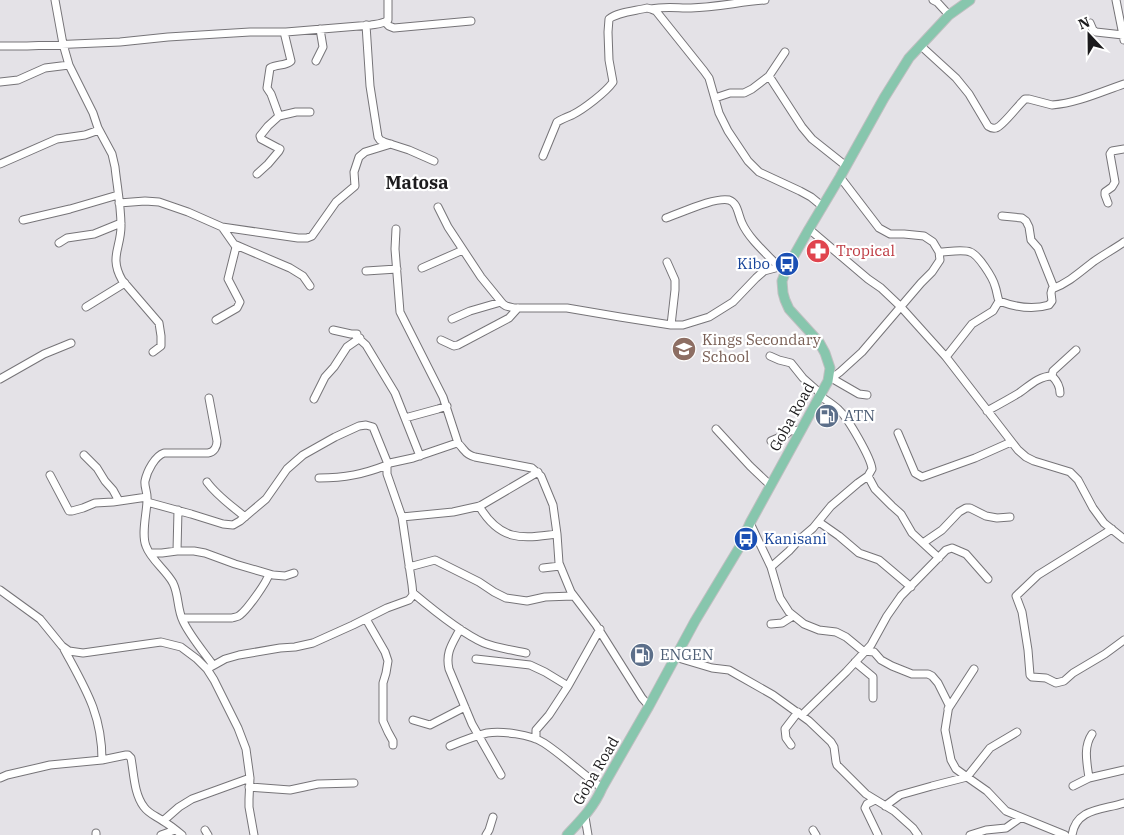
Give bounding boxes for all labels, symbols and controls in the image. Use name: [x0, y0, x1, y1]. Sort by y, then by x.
north arrow: [1064, 10, 1114, 60]
text: N: [1076, 13, 1093, 33]
district label: Matosa: [385, 171, 449, 194]
pharmacy icon: Tropical: [805, 238, 831, 264]
place label: Tropical: [836, 241, 895, 260]
bus stop icon: Kibo: [774, 251, 800, 277]
place label: Kibo: [737, 254, 770, 273]
place label: Kings Secondary School: [702, 330, 821, 366]
school or university icon: Kings Secondary School: [671, 336, 697, 362]
street label: Goba Road: [765, 379, 818, 455]
fuel station icon: ATN: [814, 403, 840, 429]
place label: ATN: [844, 406, 875, 425]
bus stop icon: Kanisani: [733, 526, 759, 552]
place label: Kanisani: [764, 529, 827, 548]
fuel station icon: ENGEN: [629, 642, 655, 668]
place label: ENGEN: [660, 645, 713, 664]
street label: Goba Road: [568, 733, 623, 808]

